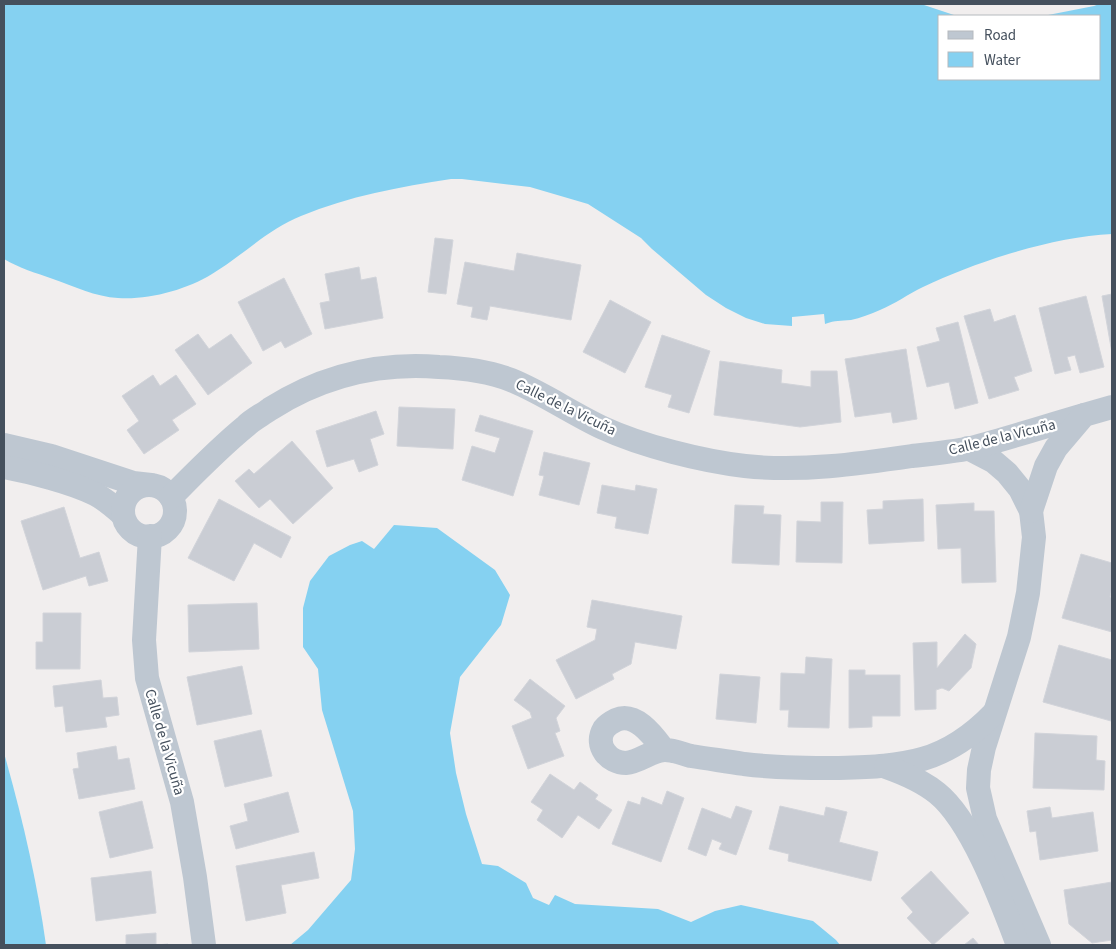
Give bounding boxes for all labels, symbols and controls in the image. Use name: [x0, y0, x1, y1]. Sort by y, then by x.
legend: [938, 15, 1101, 80]
text: Road: [984, 25, 1016, 46]
text: Water: [984, 50, 1021, 71]
street label: Calle de la Vicuña: [512, 374, 620, 441]
street label: Calle de la Vicuña: [946, 414, 1058, 461]
street label: Calle de la Vicuña: [139, 687, 190, 798]

